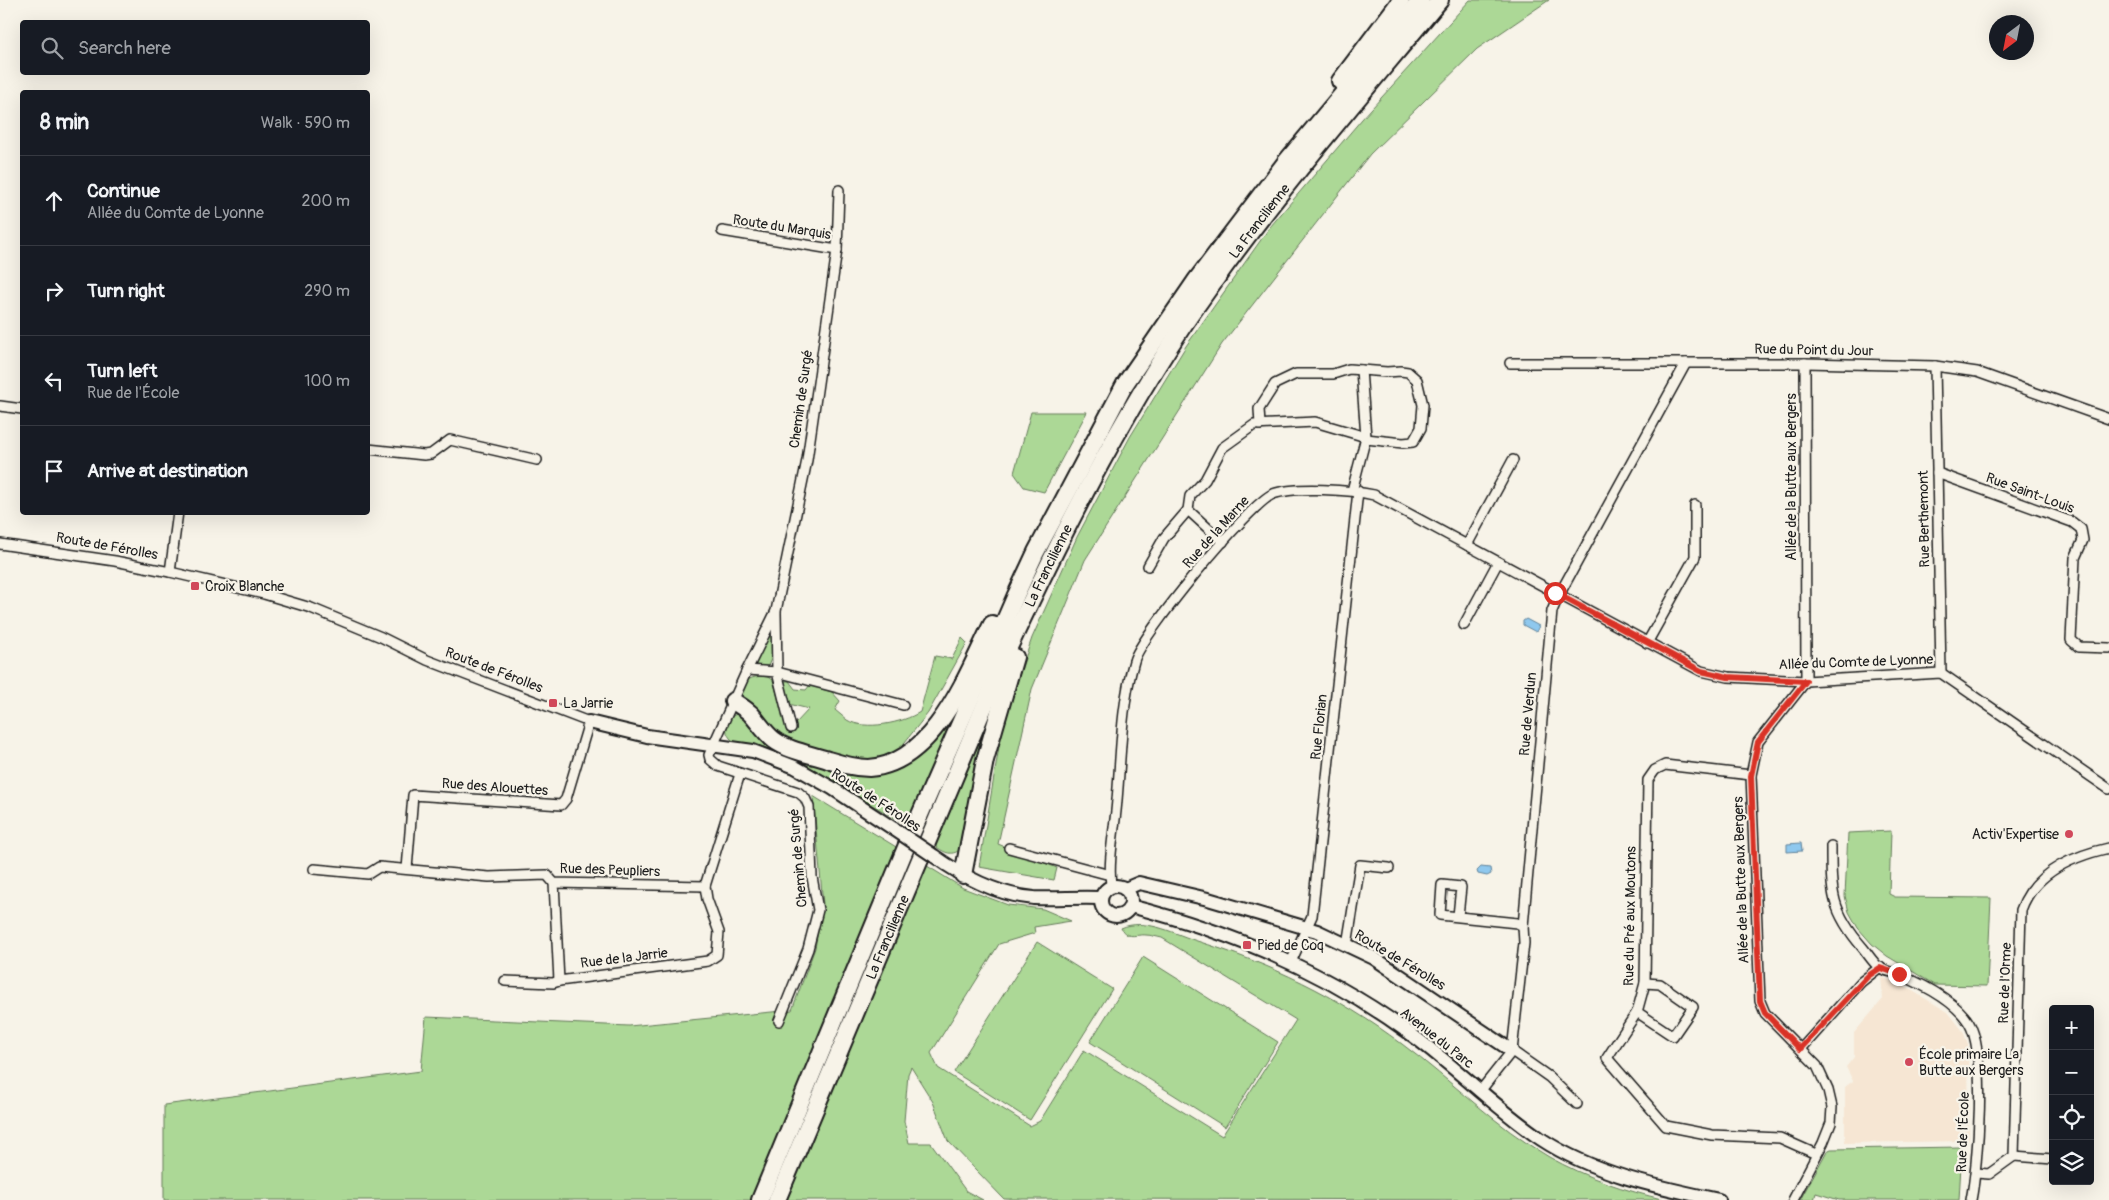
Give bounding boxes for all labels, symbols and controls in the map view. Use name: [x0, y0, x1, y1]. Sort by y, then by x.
north arrow: [1989, 15, 2034, 60]
search box: [20, 20, 370, 75]
icon: search: [38, 34, 66, 62]
text: Search here: [78, 36, 171, 60]
text: 8 min: [40, 109, 89, 136]
text: Walk · 590 m: [261, 113, 350, 133]
text: Continue: [87, 179, 160, 203]
street label: La Francilienne: [1225, 180, 1293, 262]
icon: ahead: [40, 187, 68, 215]
text: 200 m: [302, 191, 350, 211]
text: Allée du Comte de Lyonne: [87, 203, 264, 223]
street label: Route du Marquis: [732, 211, 833, 243]
icon: right: [40, 277, 68, 305]
text: Turn right: [87, 279, 165, 303]
text: 290 m: [304, 281, 350, 301]
street label: Rue du Point du Jour: [1754, 340, 1874, 360]
street label: Chemin de Surgé: [786, 349, 816, 449]
text: Turn left: [87, 359, 157, 383]
icon: left: [40, 367, 68, 395]
text: 100 m: [304, 371, 350, 391]
text: Rue de l'École: [87, 383, 179, 403]
street label: Allée de la Butte aux Bergers: [1783, 393, 1800, 561]
icon: arrive: [40, 457, 68, 485]
text: Arrive at destination: [87, 459, 248, 483]
street label: Rue Saint-Louis: [1984, 469, 2077, 517]
street label: Rue Berthemont: [1915, 470, 1933, 568]
street label: Rue de la Marne: [1179, 492, 1253, 572]
street label: La Francilienne: [1021, 522, 1076, 610]
street label: Route de Férolles: [55, 529, 160, 563]
place label: Croix Blanche: [205, 578, 284, 595]
marker: Croix Blanche: [189, 580, 201, 592]
route start: [1544, 582, 1567, 605]
street label: Route de Férolles: [443, 644, 546, 697]
street label: Allée du Comte de Lyonne: [1778, 651, 1934, 673]
street label: Rue de Verdun: [1516, 671, 1540, 757]
street label: Rue Florian: [1307, 693, 1331, 761]
place label: La Jarrie: [563, 695, 613, 712]
marker: La Jarrie: [547, 697, 559, 709]
street label: Route de Férolles: [828, 765, 924, 836]
street label: Rue des Alouettes: [441, 775, 550, 799]
street label: Allée de la Butte aux Bergers: [1730, 795, 1752, 964]
street label: Chemin de Surgé: [785, 808, 811, 908]
place label: Activ'Expertise: [1972, 826, 2059, 843]
marker: Activ'Expertise: [2063, 828, 2075, 840]
street label: Rue du Pré aux Moutons: [1620, 845, 1640, 986]
street label: Rue des Peupliers: [559, 860, 661, 880]
street label: La Francilienne: [862, 892, 913, 982]
street label: Route de Férolles: [1351, 926, 1449, 994]
place label: Pied de Coq: [1257, 937, 1324, 954]
marker: Pied de Coq: [1241, 939, 1253, 951]
street label: Rue de l'Orme: [1995, 942, 2015, 1024]
street label: Rue de la Jarrie: [580, 944, 669, 972]
route end: [1888, 963, 1911, 986]
street label: Avenue du Parc: [1397, 1004, 1477, 1072]
map controls: [2049, 1005, 2094, 1185]
button: +: [2049, 1005, 2094, 1050]
place label: École primaire La Butte aux Bergers: [1919, 1045, 2024, 1079]
button: −: [2049, 1050, 2094, 1095]
marker: École primaire La Butte aux Bergers: [1903, 1056, 1915, 1068]
street label: Rue de l'École: [1952, 1091, 1973, 1173]
button: locate: [2049, 1095, 2094, 1140]
button: layers: [2049, 1140, 2094, 1185]

